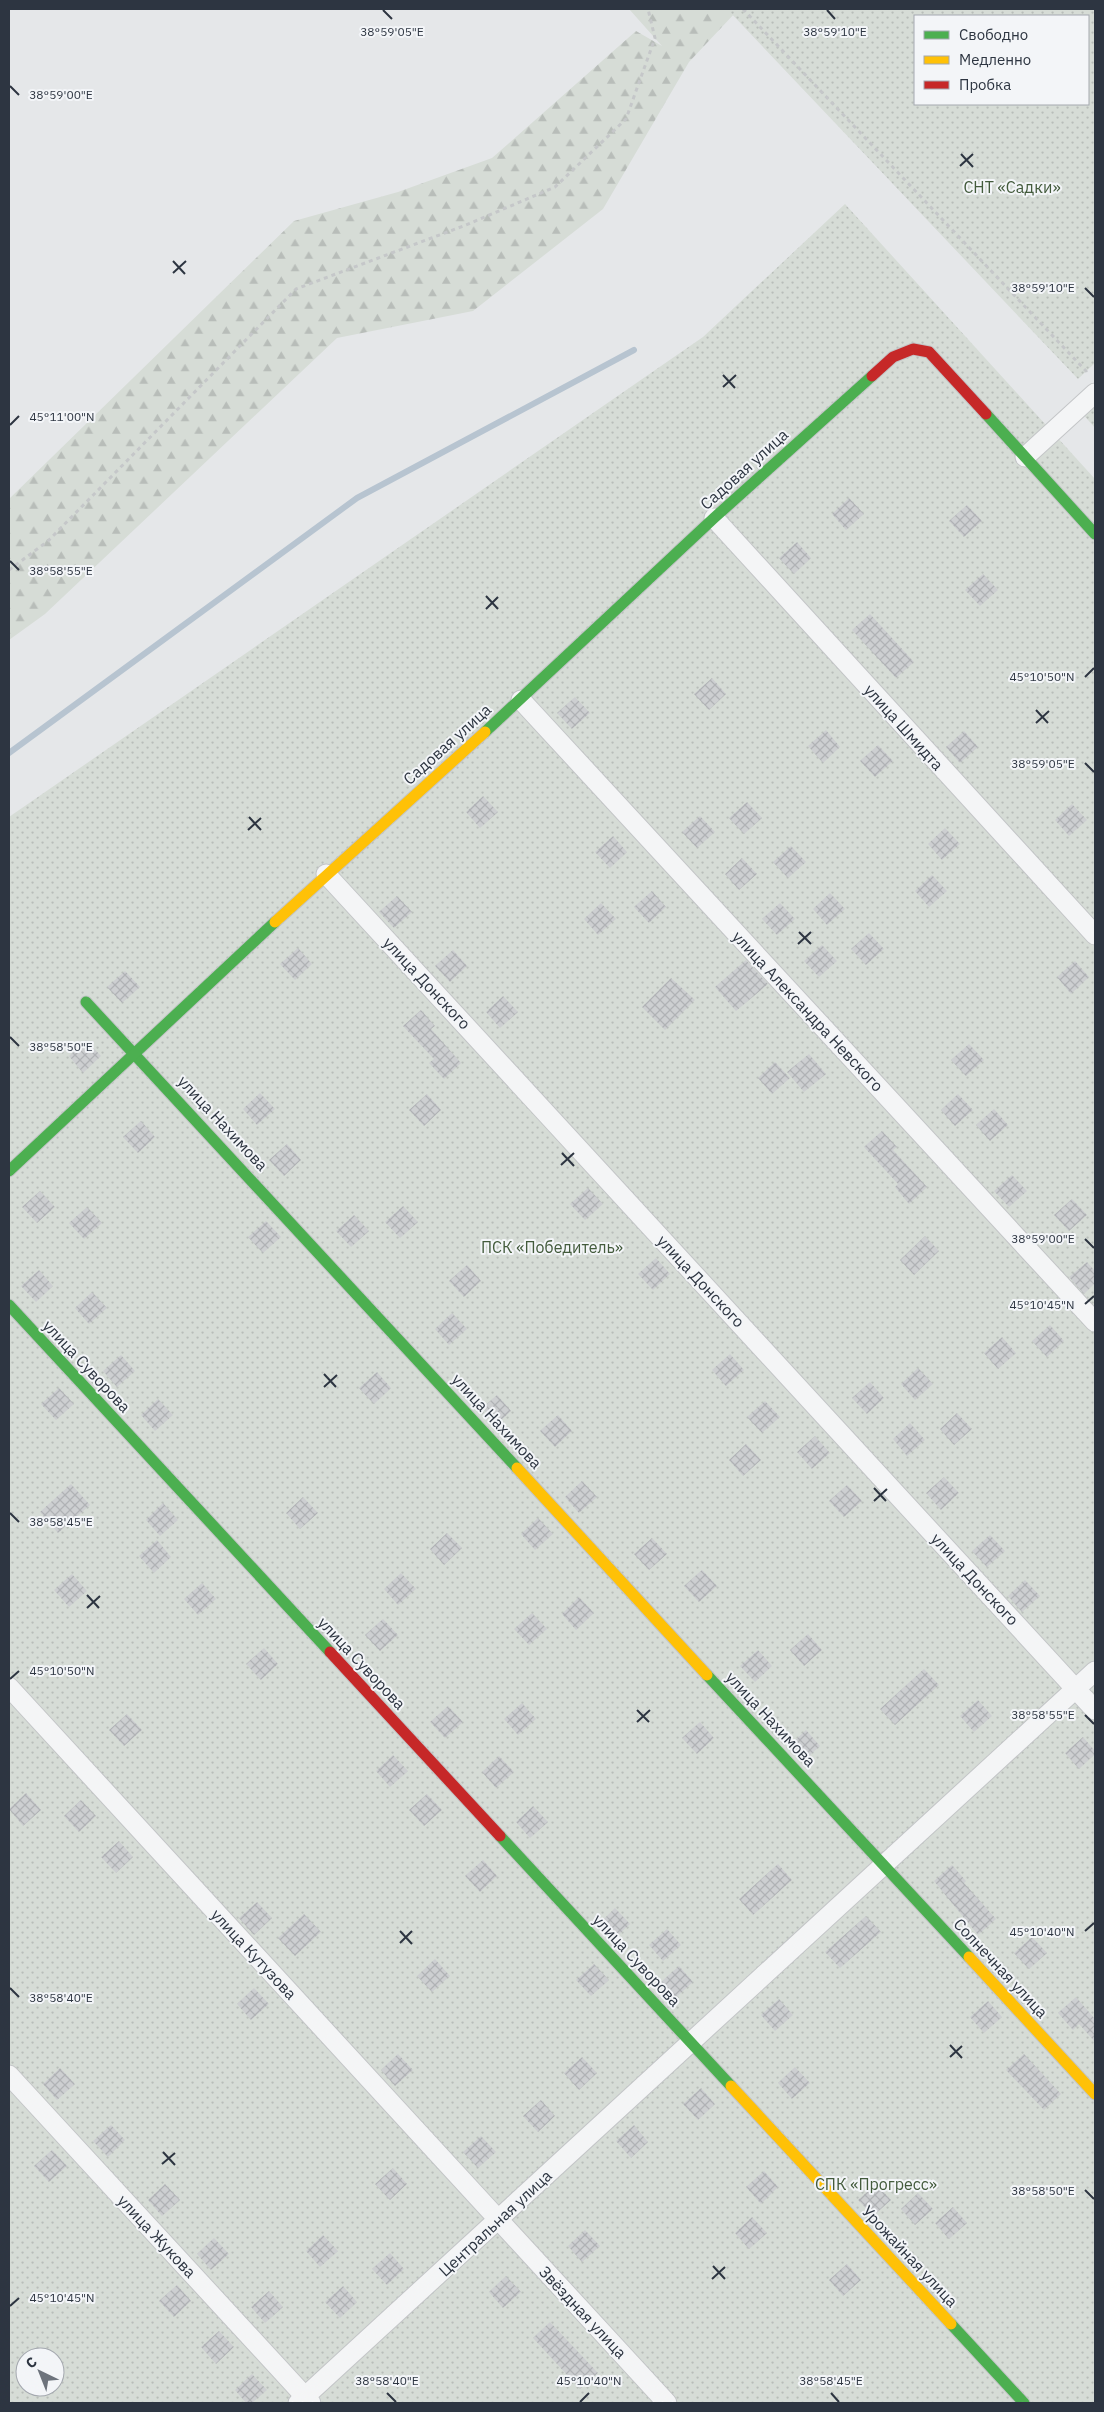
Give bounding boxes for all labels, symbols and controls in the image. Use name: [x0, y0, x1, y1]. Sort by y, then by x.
legend: [914, 15, 1089, 105]
text: 38°59'05"E: [360, 24, 424, 39]
text: 38°59'10"E: [803, 24, 867, 39]
text: Свободно: [959, 25, 1028, 44]
text: Медленно: [959, 50, 1031, 69]
text: Пробка: [959, 75, 1011, 94]
text: 38°59'00"E: [29, 87, 93, 102]
park label: СНТ «Садки»: [963, 177, 1061, 197]
text: 38°59'10"E: [1011, 280, 1075, 295]
text: 45°11'00"N: [29, 409, 95, 424]
street label: Садовая улица: [696, 424, 792, 514]
text: 38°58'55"E: [29, 563, 93, 578]
text: 45°10'50"N: [1009, 669, 1075, 684]
street label: улица Шмидта: [860, 680, 948, 775]
street label: Садовая улица: [399, 699, 495, 789]
text: 38°59'05"E: [1011, 756, 1075, 771]
street label: улица Александра Невского: [728, 927, 888, 1095]
street label: улица Донского: [379, 933, 475, 1033]
text: 38°58'50"E: [29, 1039, 93, 1054]
street label: улица Нахимова: [174, 1071, 273, 1175]
street label: улица Донского: [653, 1231, 749, 1331]
text: 38°59'00"E: [1011, 1231, 1075, 1246]
park label: ПСК «Победитель»: [481, 1237, 623, 1257]
text: 45°10'45"N: [1009, 1297, 1075, 1312]
street label: улица Суворова: [39, 1315, 135, 1417]
street label: улица Нахимова: [448, 1369, 547, 1473]
text: 38°58'45"E: [29, 1514, 93, 1529]
street label: улица Донского: [927, 1529, 1023, 1629]
street label: улица Суворова: [314, 1612, 410, 1714]
text: 45°10'50"N: [29, 1663, 95, 1678]
street label: улица Нахимова: [722, 1667, 821, 1771]
text: 38°58'55"E: [1011, 1707, 1075, 1722]
street label: улица Кутузова: [207, 1905, 301, 2004]
street label: улица Суворова: [589, 1909, 685, 2011]
street label: Солнечная улица: [950, 1914, 1053, 2022]
text: 45°10'40"N: [1009, 1924, 1075, 1939]
text: 38°58'40"E: [29, 1990, 93, 2005]
street label: Центральная улица: [434, 2165, 556, 2281]
park label: СПК «Прогресс»: [815, 2174, 937, 2194]
text: 38°58'50"E: [1011, 2183, 1075, 2198]
street label: улица Жукова: [113, 2190, 201, 2282]
street label: Урожайная улица: [858, 2201, 963, 2311]
street label: Звёздная улица: [535, 2262, 631, 2363]
text: 45°10'45"N: [29, 2290, 95, 2305]
north arrow: [15, 2347, 65, 2397]
text: С: [22, 2353, 41, 2372]
text: 38°58'40"E: [355, 2373, 419, 2388]
text: 45°10'40"N: [556, 2373, 622, 2388]
text: 38°58'45"E: [799, 2373, 863, 2388]

